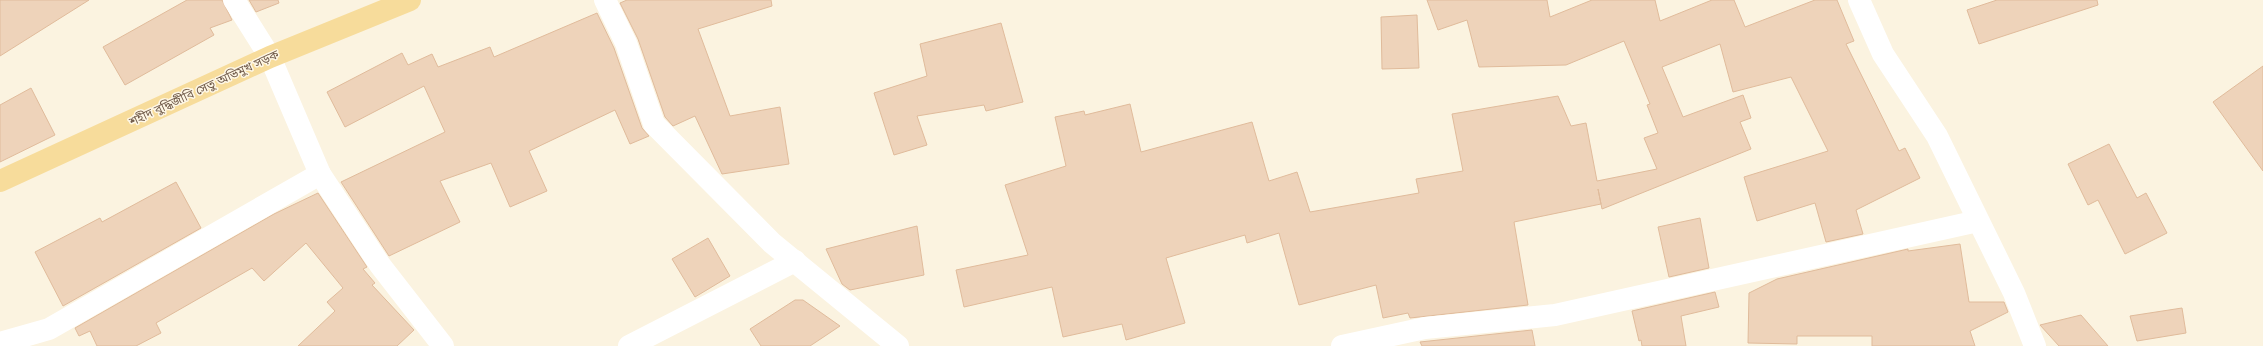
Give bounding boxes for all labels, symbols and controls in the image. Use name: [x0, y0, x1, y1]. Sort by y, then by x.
street label: শহীদ বুদ্ধিজীবি সেতু অভিমুখ সড়ক: [126, 46, 282, 130]

